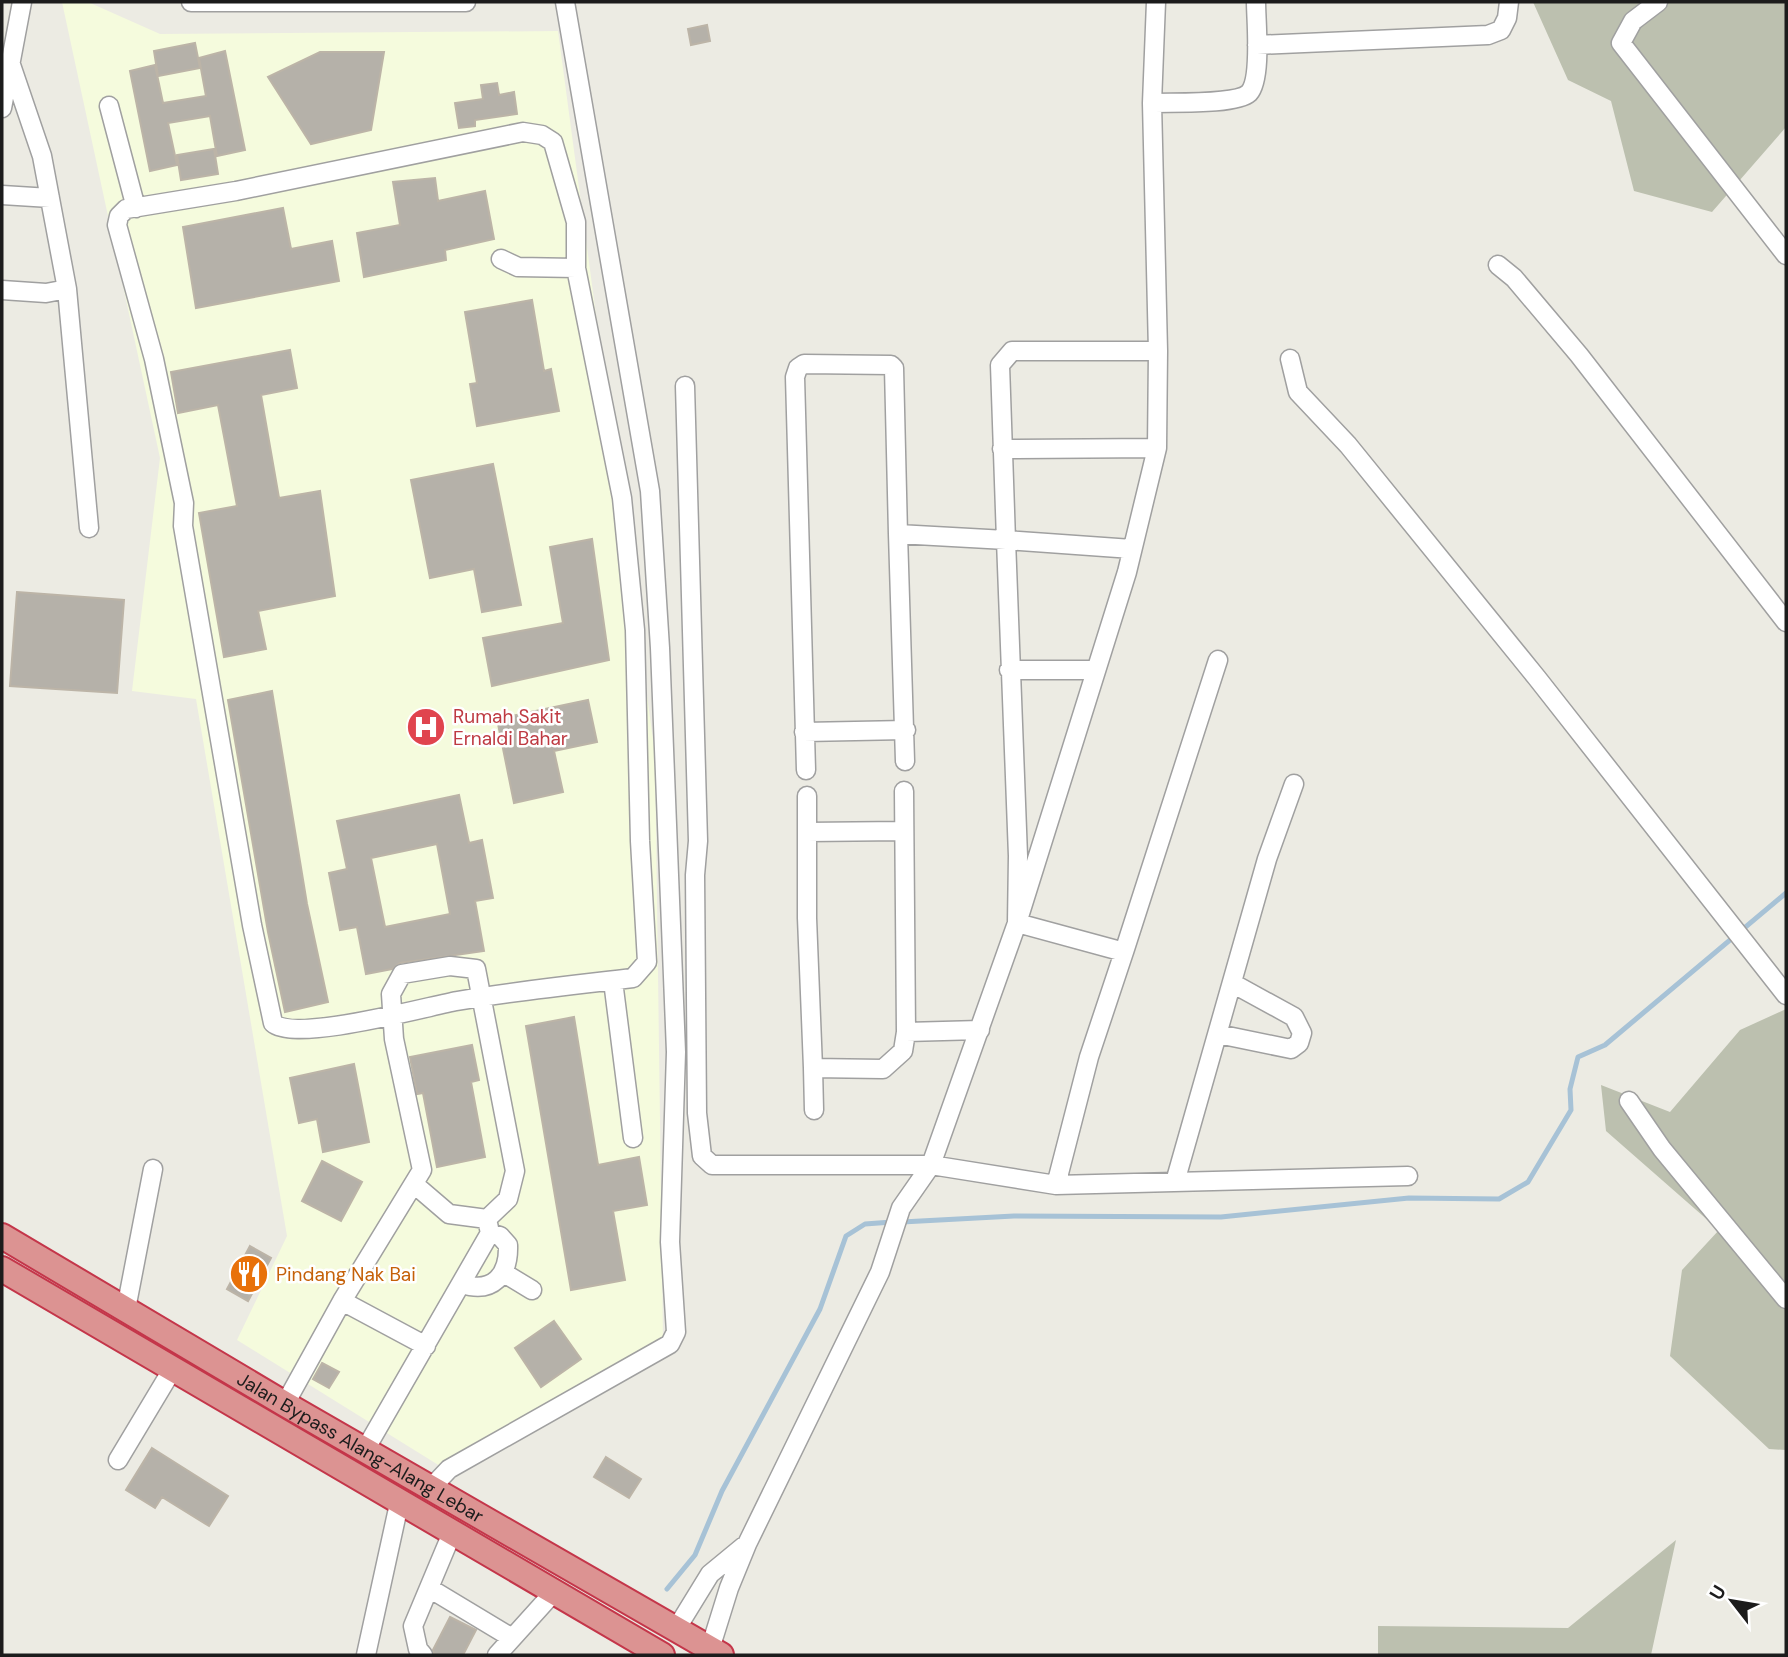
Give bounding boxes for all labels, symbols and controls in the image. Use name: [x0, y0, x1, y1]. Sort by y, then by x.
place label: Rumah Sakit Ernaldi Bahar: [453, 704, 568, 751]
hospital icon: Rumah Sakit Ernaldi Bahar: [405, 706, 447, 748]
restaurant icon: Pindang Nak Bai: [228, 1253, 270, 1295]
place label: Pindang Nak Bai: [276, 1262, 416, 1287]
street label: Jalan Bypass Alang-Alang Lebar: [232, 1366, 488, 1529]
north arrow: [1697, 1566, 1767, 1636]
text: U: [1704, 1580, 1732, 1605]

